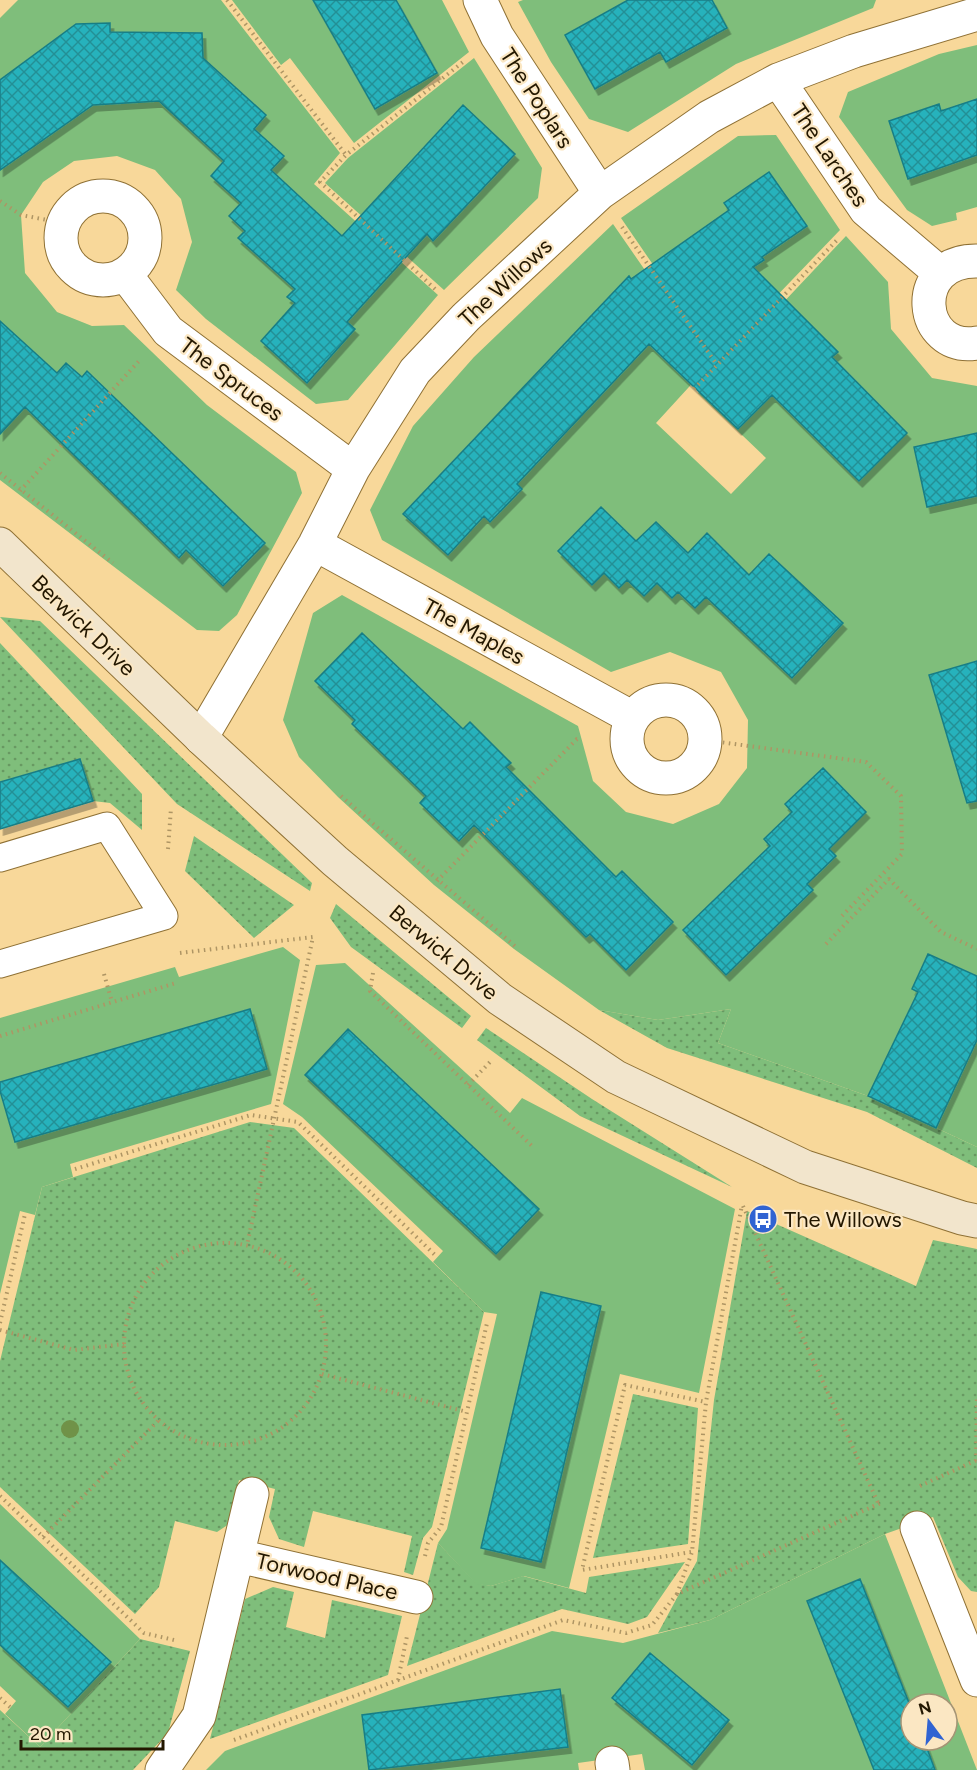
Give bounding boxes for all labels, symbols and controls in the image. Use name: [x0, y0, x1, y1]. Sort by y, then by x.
street label: The Poplars: [494, 43, 579, 153]
street label: The Larches: [785, 99, 874, 212]
street label: The Willows: [453, 232, 558, 332]
street label: The Spruces: [175, 332, 289, 427]
street label: Berwick Drive: [26, 569, 141, 682]
street label: The Maples: [418, 593, 529, 670]
street label: Berwick Drive: [384, 899, 504, 1006]
bus stop icon: The Willows: [747, 1203, 779, 1235]
place label: The Willows: [784, 1206, 902, 1233]
street label: Torwood Place: [253, 1547, 400, 1606]
north arrow: [899, 1692, 959, 1752]
text: N: [916, 1697, 934, 1719]
scale bar: [21, 1713, 164, 1751]
text: 20 m: [30, 1723, 71, 1745]

